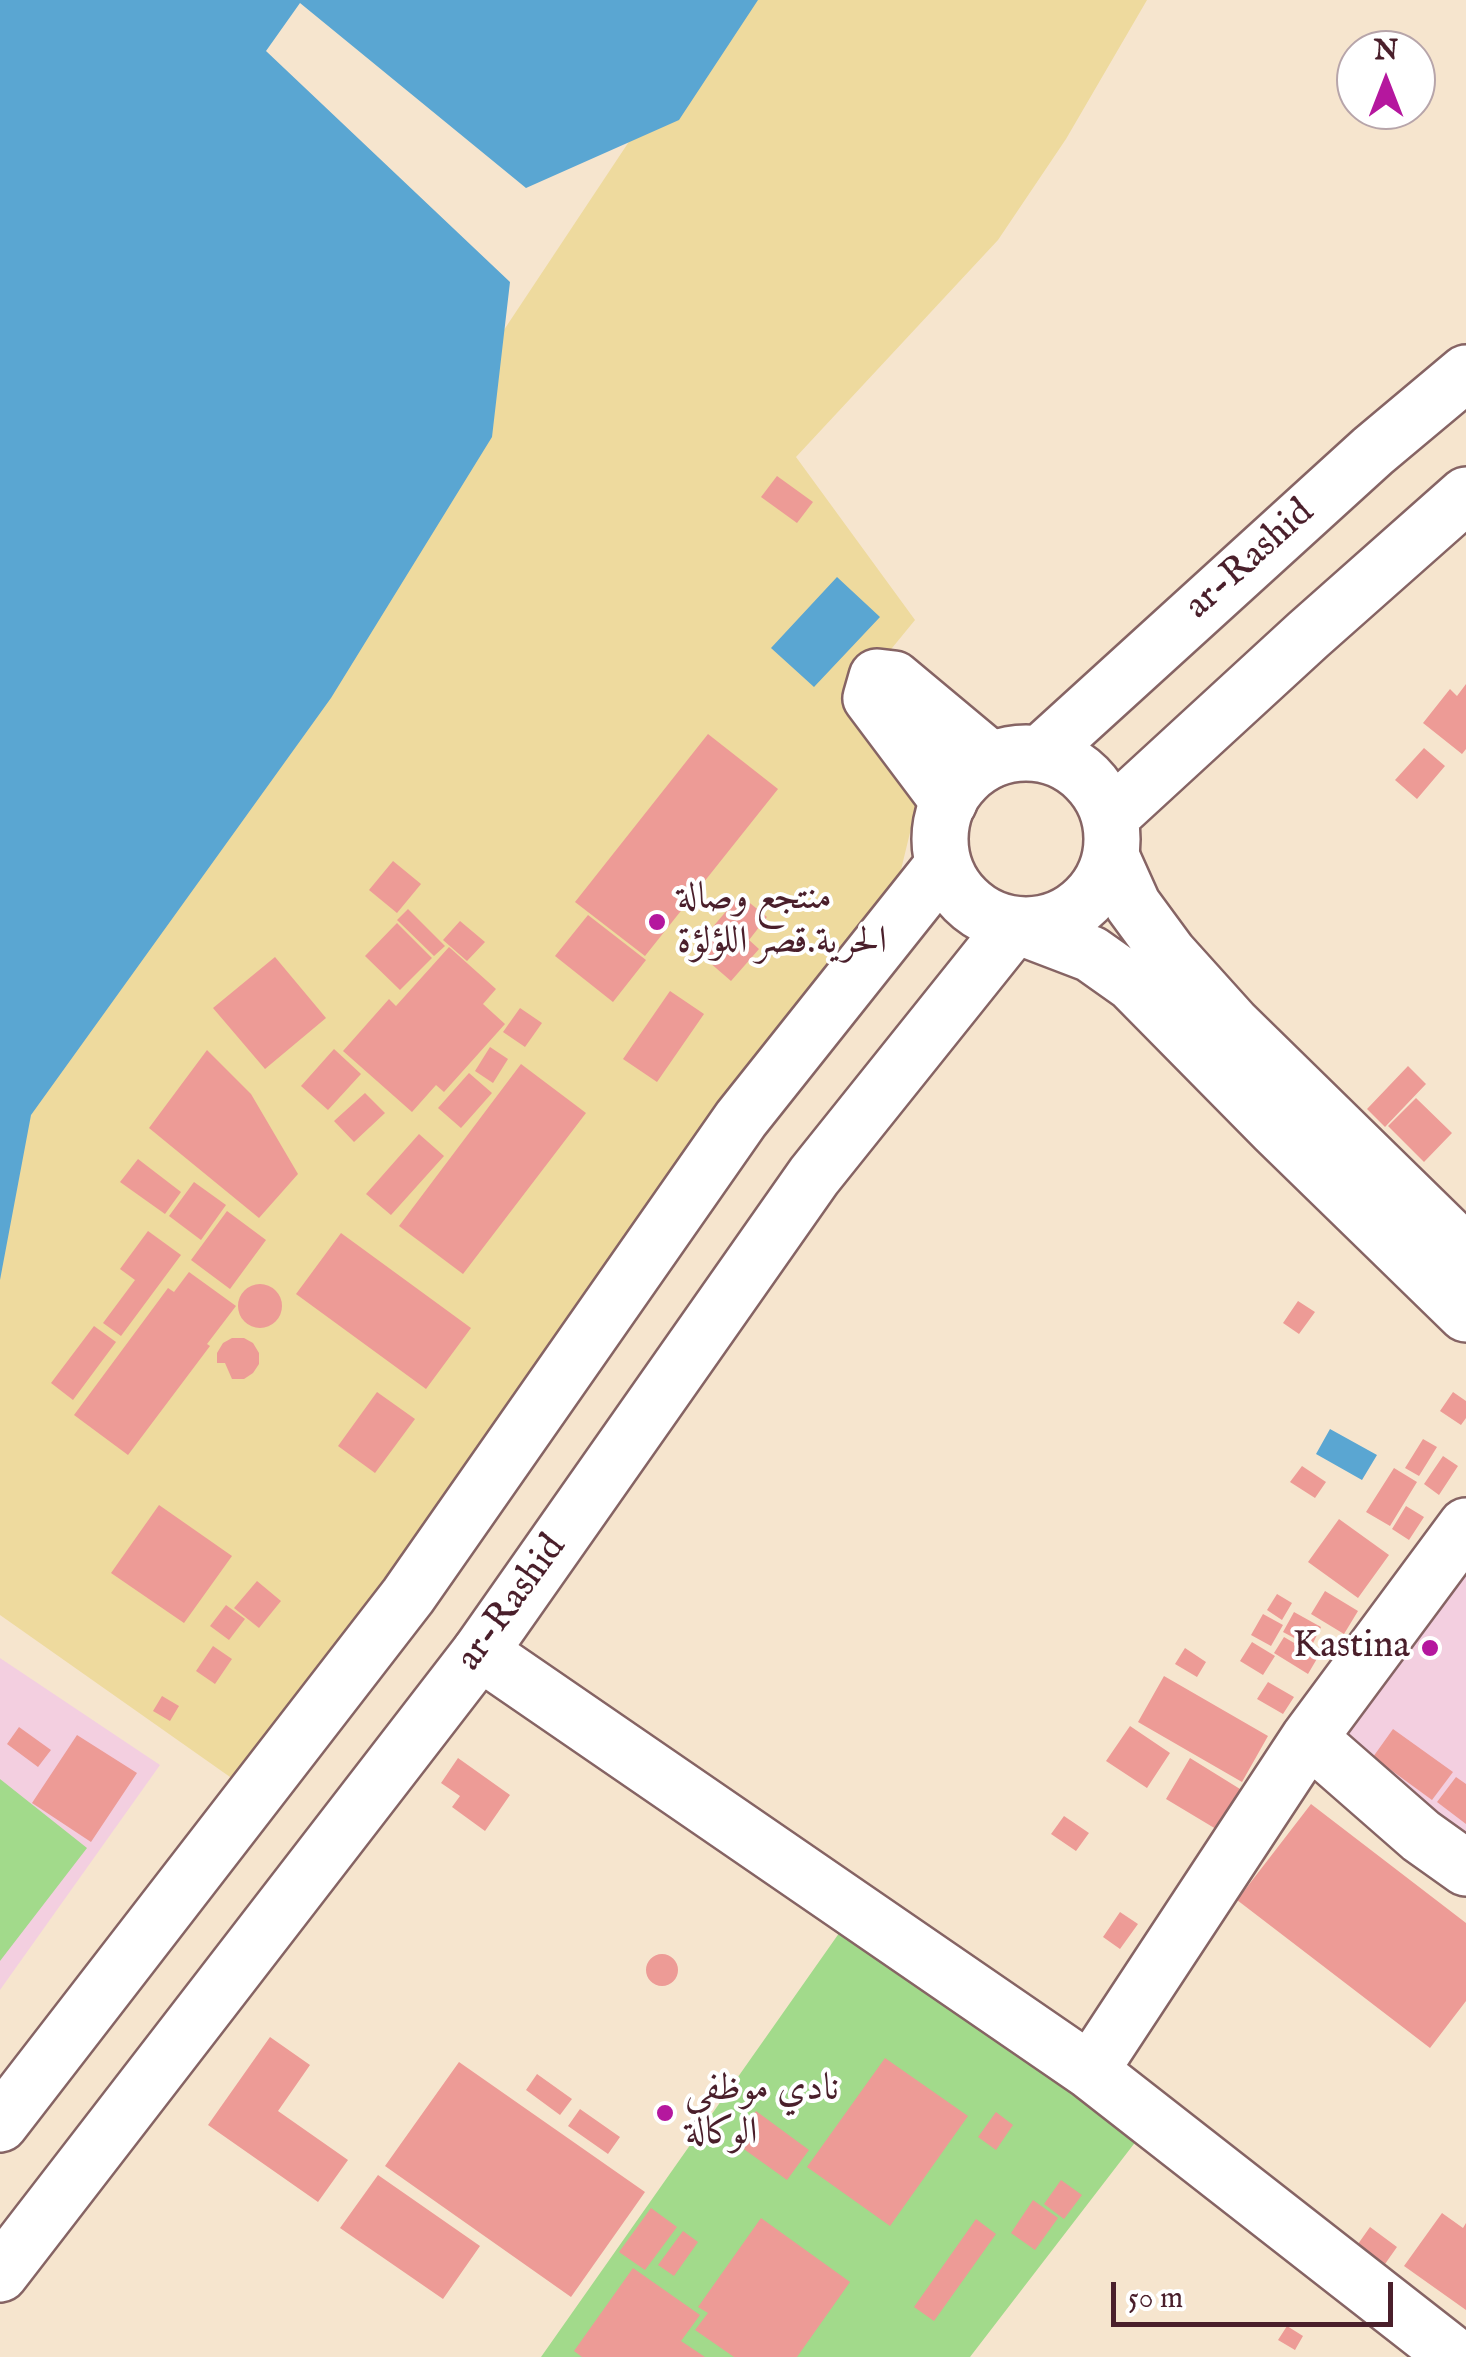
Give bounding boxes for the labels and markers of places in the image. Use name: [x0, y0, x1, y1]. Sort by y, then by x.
place label: منتجع وصالة الحرية.قصر اللؤلؤة: [677, 877, 887, 966]
marker: منتجع وصالة الحرية.قصر اللؤلؤة: [646, 911, 668, 933]
place label: Kastina: [1293, 1625, 1410, 1671]
marker: Kastina: [1419, 1637, 1441, 1659]
place label: نادي موظفي الوكالة: [685, 2068, 839, 2158]
marker: نادي موظفي الوكالة: [654, 2102, 676, 2124]

